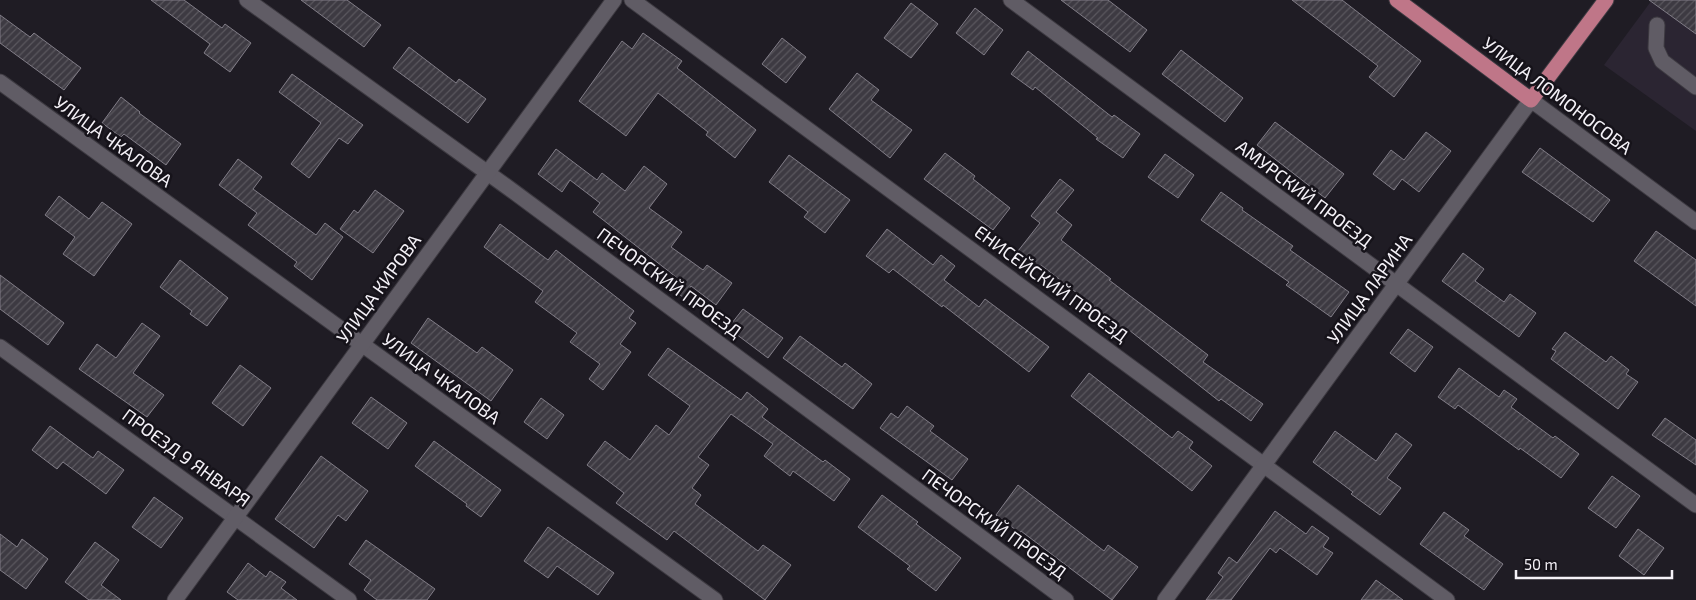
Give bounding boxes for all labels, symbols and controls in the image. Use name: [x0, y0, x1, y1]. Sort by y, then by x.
street label: УЛИЦА ЛОМОНОСОВА: [1479, 32, 1637, 159]
street label: УЛИЦА ЧКАЛОВА: [50, 91, 178, 192]
street label: АМУРСКИЙ ПРОЕЗД: [1232, 135, 1377, 252]
street label: ЕНИСЕЙСКИЙ ПРОЕЗД: [971, 220, 1133, 346]
street label: ПЕЧОРСКИЙ ПРОЕЗД: [593, 222, 746, 342]
street label: УЛИЦА КИРОВА: [331, 229, 426, 347]
street label: УЛИЦА ЛАРИНА: [1322, 229, 1417, 348]
street label: УЛИЦА ЧКАЛОВА: [378, 328, 506, 429]
street label: ПРОЕЗД 9 ЯНВАРЯ: [118, 403, 255, 511]
street label: ПЕЧОРСКИЙ ПРОЕЗД: [918, 463, 1071, 583]
scale bar: [1516, 548, 1672, 580]
text: 50 m: [1524, 555, 1558, 573]

